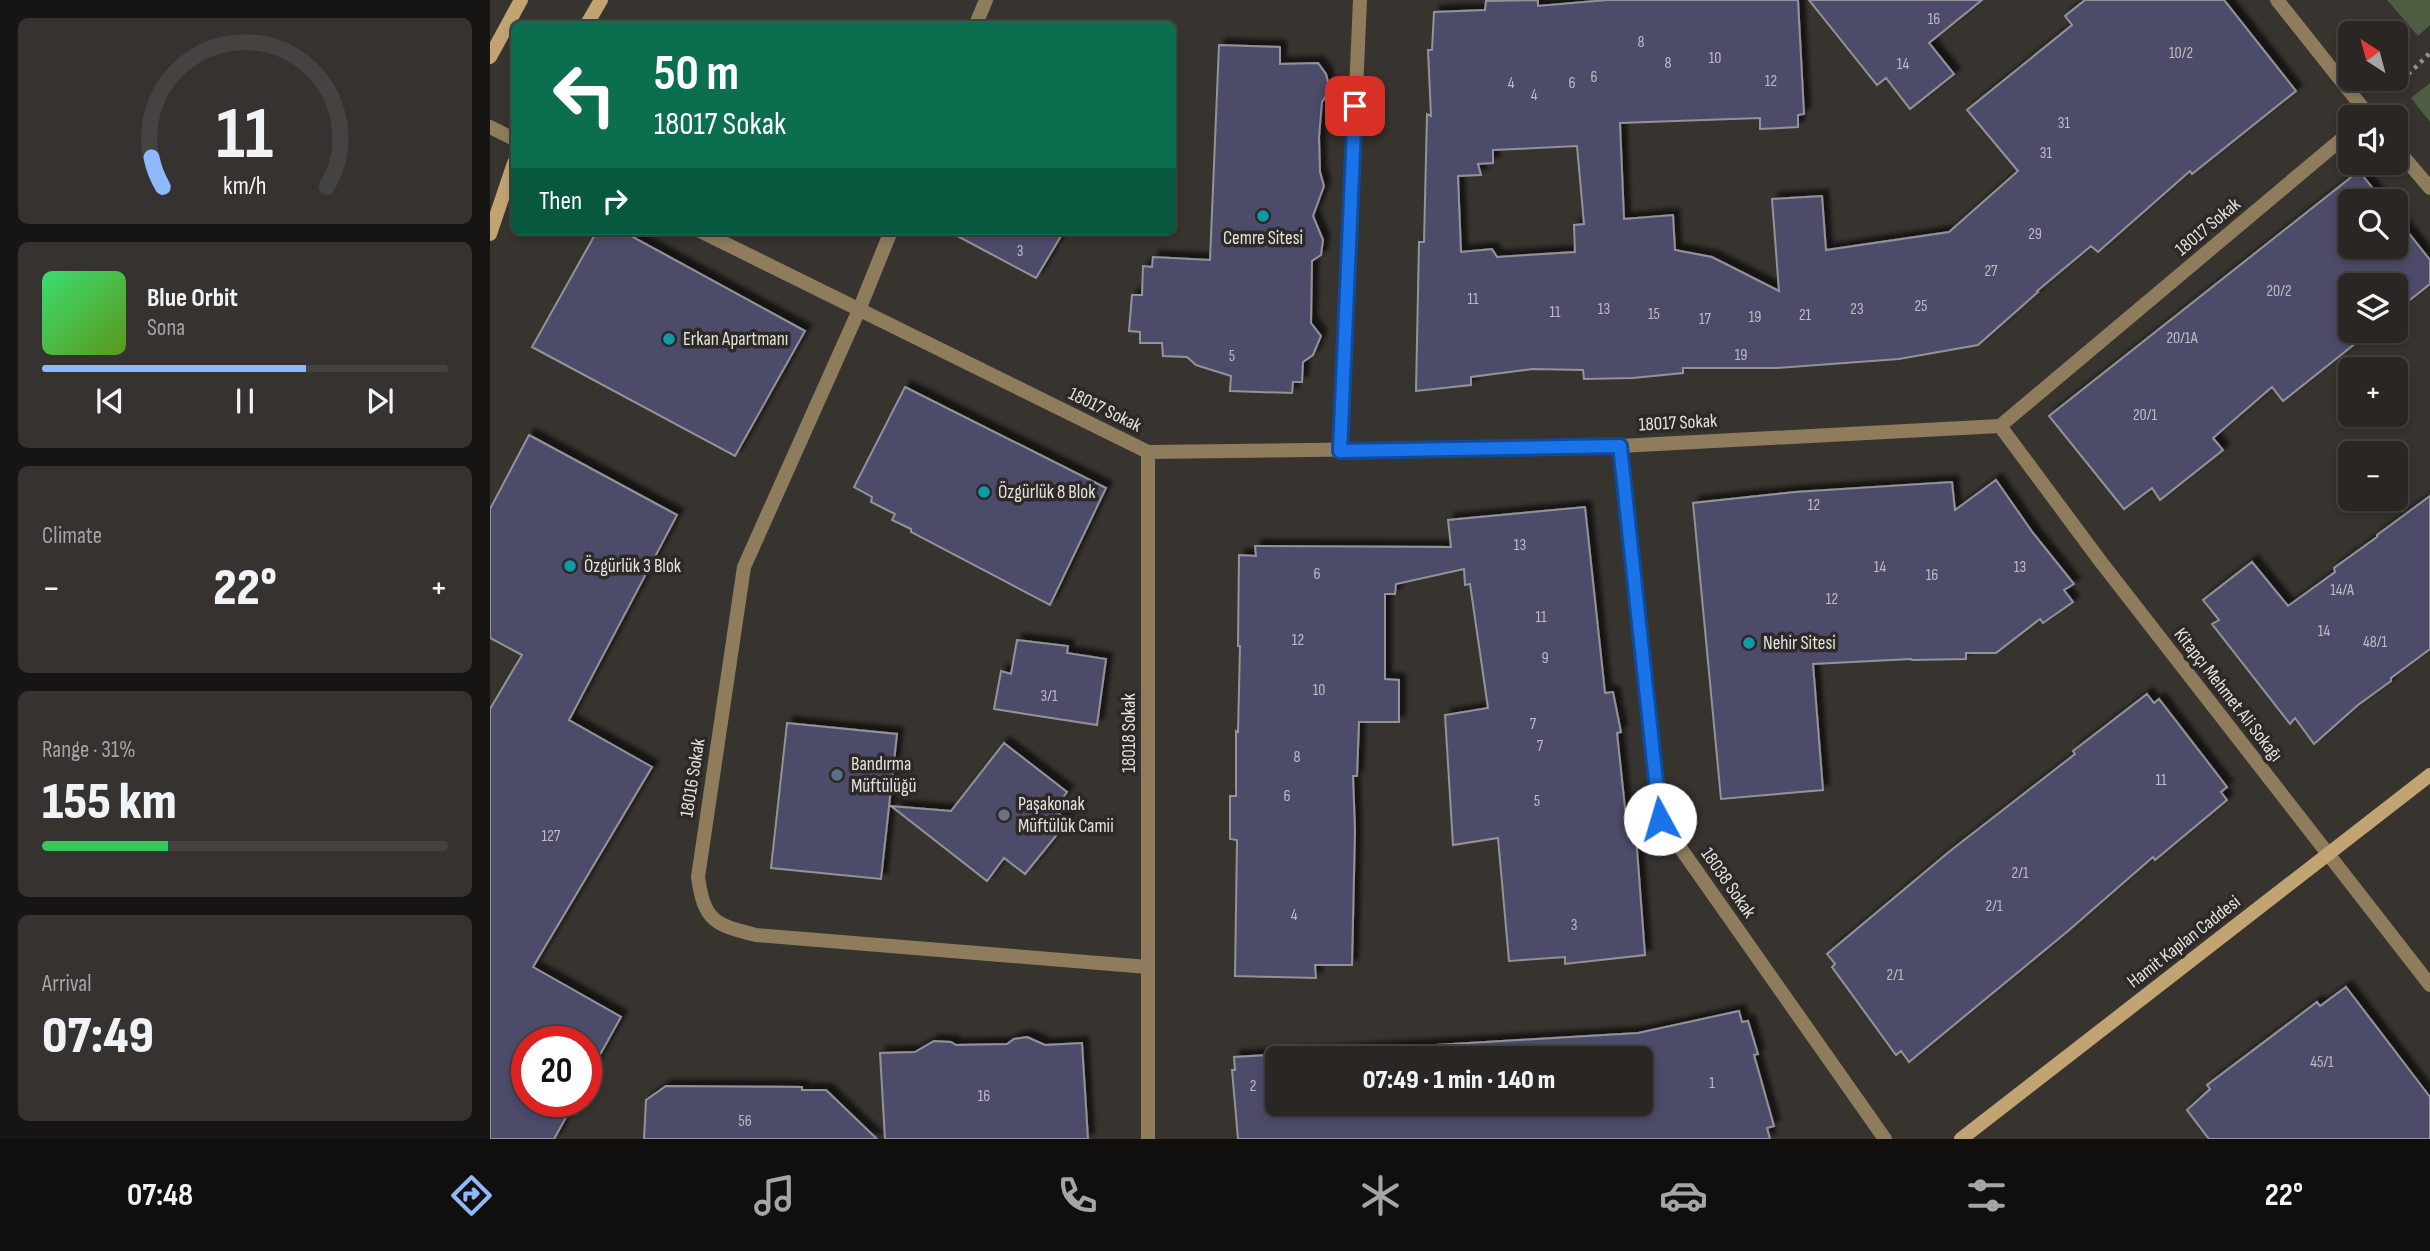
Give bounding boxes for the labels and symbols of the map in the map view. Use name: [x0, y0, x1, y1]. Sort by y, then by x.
house number: 16: [1928, 10, 1940, 29]
north arrow: [2338, 21, 2408, 91]
house number: 8: [1637, 33, 1645, 52]
house number: 10/2: [2169, 44, 2193, 63]
house number: 10: [1709, 49, 1721, 68]
house number: 8: [1664, 54, 1672, 73]
house number: 14: [1897, 55, 1909, 74]
house number: 6: [1590, 68, 1598, 87]
house number: 12: [1765, 72, 1777, 91]
house number: 4: [1508, 74, 1515, 93]
house number: 6: [1568, 74, 1576, 93]
pin: [1325, 76, 1385, 136]
house number: 4: [1531, 86, 1538, 105]
house number: 31: [2058, 114, 2071, 133]
house number: 31: [2040, 144, 2053, 163]
street label: 18017 Sokak: [2171, 192, 2246, 261]
marker: Cemre Sitesi: [1255, 208, 1271, 224]
house number: 29: [2028, 225, 2042, 244]
place label: Cemre Sitesi: [1223, 227, 1303, 250]
house number: 3: [1017, 242, 1023, 261]
house number: 27: [1984, 262, 1998, 281]
house number: 20/2: [2267, 282, 2291, 301]
house number: 11: [1467, 290, 1479, 309]
house number: 25: [1914, 297, 1928, 316]
house number: 13: [1598, 300, 1610, 319]
house number: 23: [1850, 300, 1864, 319]
house number: 11: [1549, 303, 1561, 322]
house number: 15: [1648, 305, 1660, 324]
house number: 21: [1799, 306, 1812, 325]
house number: 19: [1749, 308, 1761, 327]
house number: 17: [1699, 310, 1712, 329]
place label: Erkan Apartmanı: [683, 328, 788, 351]
house number: 20/1A: [2166, 329, 2198, 348]
marker: Erkan Apartmanı: [661, 331, 677, 347]
house number: 19: [1735, 346, 1747, 365]
house number: 5: [1229, 347, 1235, 366]
street label: 18017 Sokak: [1065, 382, 1146, 438]
house number: 20/1: [2133, 406, 2157, 425]
street label: 18017 Sokak: [1638, 409, 1719, 437]
place label: Özgürlük 8 Blok: [998, 481, 1096, 504]
marker: Özgürlük 8 Blok: [976, 484, 992, 500]
house number: 12: [1808, 496, 1820, 515]
house number: 13: [1514, 536, 1526, 555]
place label: Özgürlük 3 Blok: [584, 555, 682, 578]
marker: Özgürlük 3 Blok: [562, 558, 578, 574]
house number: 14: [1874, 558, 1886, 577]
house number: 13: [2014, 558, 2026, 577]
house number: 6: [1313, 565, 1321, 584]
house number: 16: [1926, 566, 1938, 585]
house number: 14/A: [2330, 581, 2354, 600]
house number: 12: [1826, 590, 1838, 609]
house number: 11: [1535, 608, 1547, 627]
house number: 14: [2318, 622, 2330, 641]
street label: Kitapçı Mehmet Ali Sokağı: [2169, 624, 2287, 766]
house number: 12: [1292, 631, 1304, 650]
place label: Nehir Sitesi: [1763, 632, 1836, 655]
house number: 48/1: [2363, 633, 2387, 652]
marker: Nehir Sitesi: [1741, 635, 1757, 651]
house number: 9: [1541, 649, 1549, 668]
house number: 10: [1313, 681, 1325, 700]
house number: 3/1: [1041, 687, 1058, 706]
street label: 18018 Sokak: [1118, 693, 1141, 773]
house number: 7: [1530, 715, 1537, 734]
street label: 18016 Sokak: [675, 736, 711, 819]
house number: 7: [1537, 737, 1544, 756]
house number: 8: [1293, 748, 1301, 767]
place label: Bandırma Müftülüğü: [851, 753, 916, 798]
marker: Bandırma Müftülüğü: [829, 767, 845, 783]
house number: 11: [2155, 771, 2167, 790]
position arrow: [1623, 782, 1697, 856]
house number: 6: [1283, 787, 1291, 806]
house number: 5: [1534, 792, 1540, 811]
place label: Paşakonak Müftülük Camii: [1018, 793, 1114, 838]
marker: Paşakonak Müftülük Camii: [996, 807, 1012, 823]
house number: 127: [542, 827, 561, 846]
street label: 18038 Sokak: [1695, 843, 1761, 923]
house number: 2/1: [2011, 864, 2029, 883]
street label: Hamit Kaplan Caddesi: [2123, 891, 2245, 993]
house number: 2/1: [1985, 897, 2003, 916]
house number: 4: [1291, 906, 1298, 925]
house number: 3: [1571, 916, 1577, 935]
house number: 2/1: [1886, 966, 1904, 985]
speed limit sign: 20: [511, 1026, 602, 1117]
house number: 45/1: [2310, 1053, 2334, 1072]
house number: 1: [1709, 1074, 1715, 1093]
house number: 2: [1250, 1077, 1256, 1096]
house number: 16: [978, 1087, 990, 1106]
house number: 56: [738, 1112, 752, 1131]

